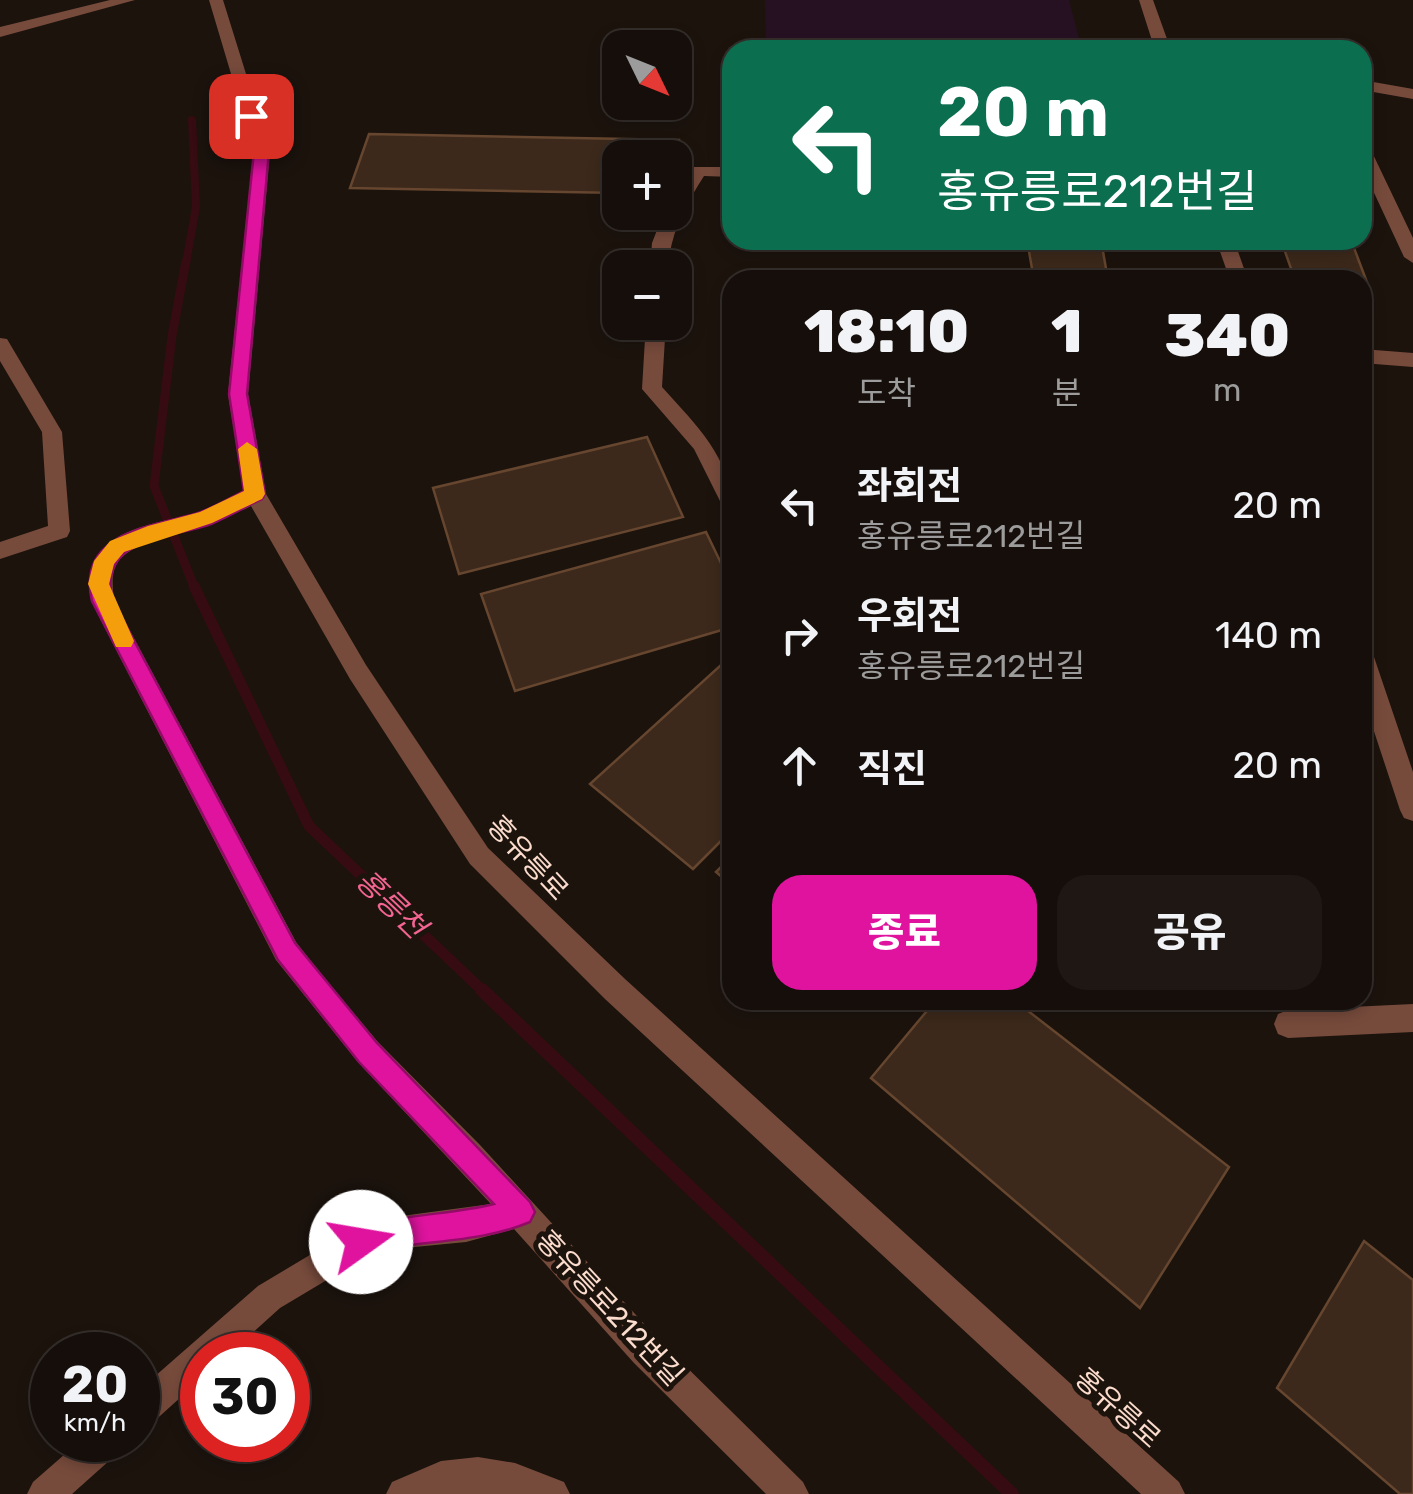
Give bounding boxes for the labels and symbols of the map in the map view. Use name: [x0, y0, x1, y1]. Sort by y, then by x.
north arrow: [602, 30, 692, 120]
pin: [209, 74, 294, 159]
street label: 홍유릉로: [481, 809, 575, 907]
water label: 홍릉천: [349, 862, 436, 948]
position arrow: [309, 1190, 413, 1294]
street label: 홍유릉로212번길: [530, 1224, 690, 1392]
speed limit sign: 30: [180, 1332, 310, 1462]
street label: 홍유릉로: [1069, 1361, 1167, 1455]

